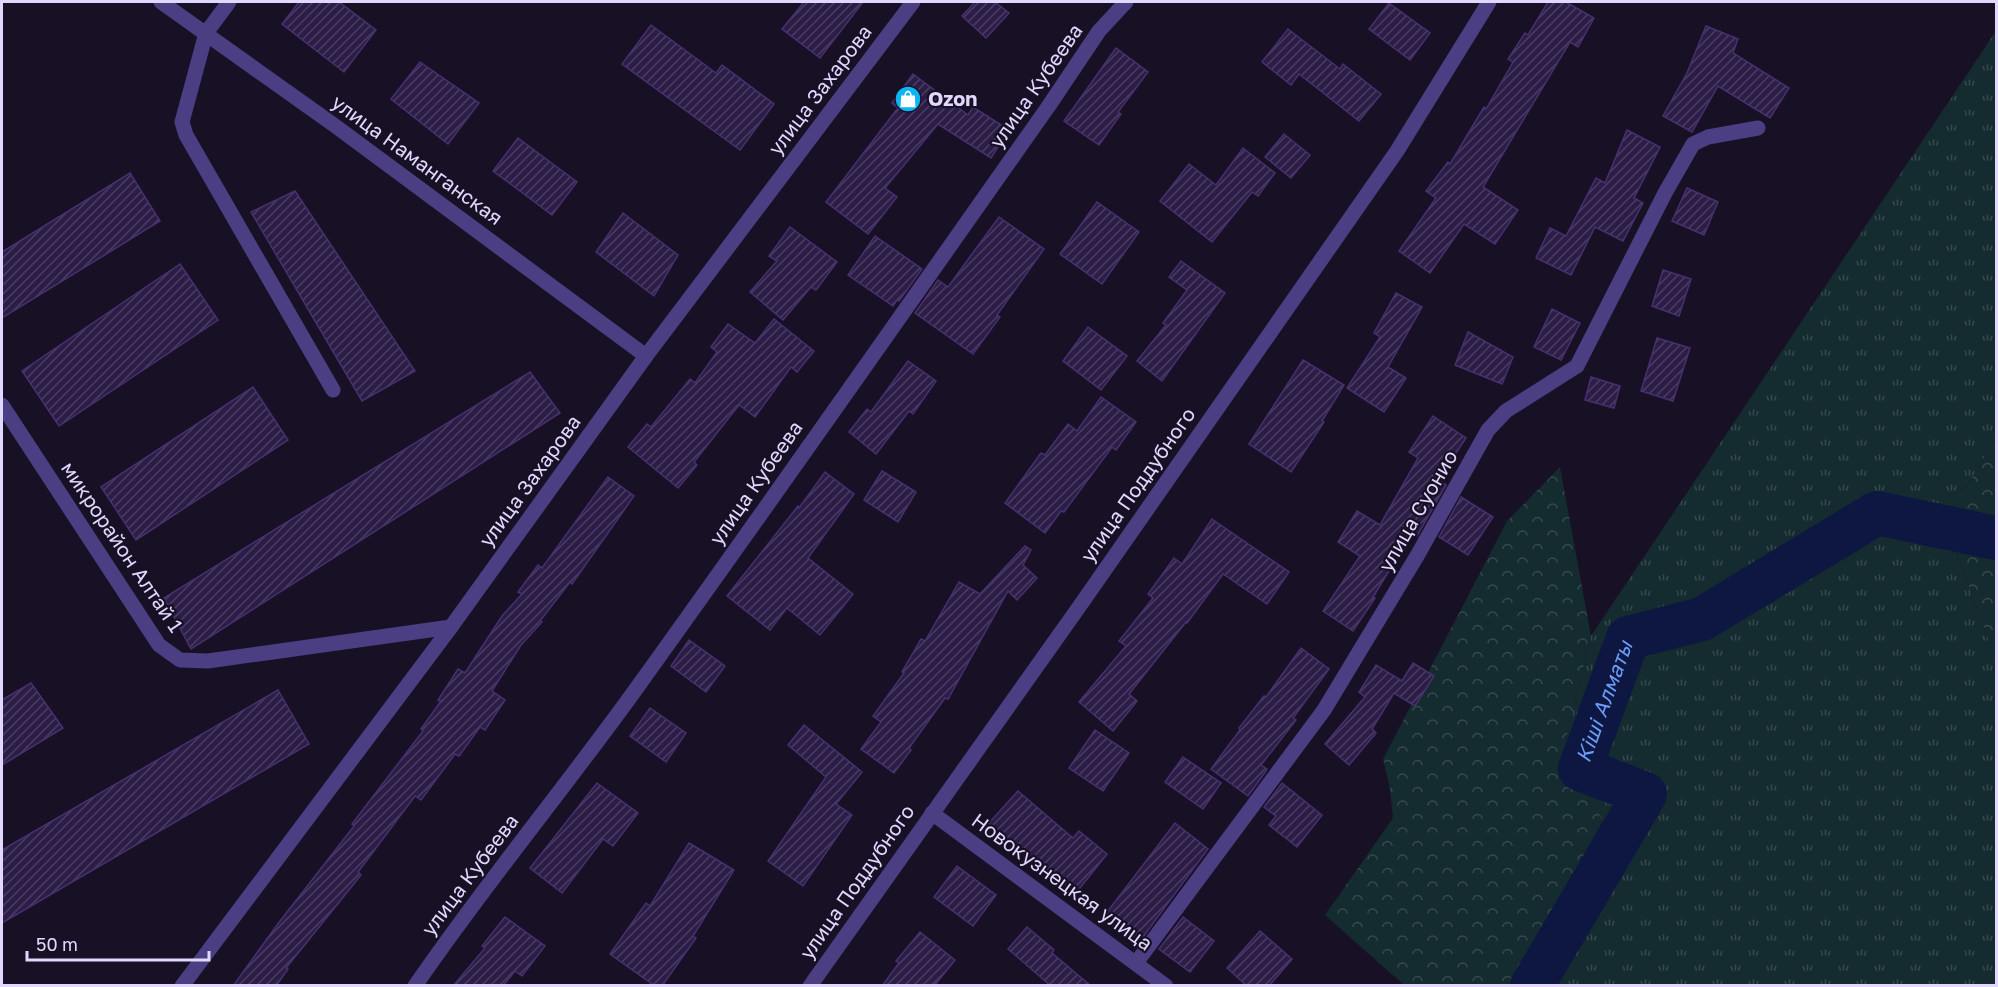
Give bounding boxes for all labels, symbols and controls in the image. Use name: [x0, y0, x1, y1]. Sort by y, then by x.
street label: улица Кубеева: [984, 19, 1087, 152]
street label: улица Захарова: [762, 20, 876, 159]
shop icon: Ozon: [893, 84, 923, 114]
place label: Ozon: [928, 86, 977, 110]
street label: улица Наманганская: [328, 89, 508, 229]
street label: улица Поддубного: [1075, 402, 1200, 566]
street label: улица Захарова: [473, 410, 585, 551]
street label: улица Кубеева: [704, 416, 807, 549]
street label: улица Суонио: [1373, 445, 1462, 576]
street label: микрорайон Алтай 1: [57, 457, 189, 637]
water label: Кіші Алматы: [1570, 636, 1638, 766]
street label: улица Поддубного: [794, 799, 919, 963]
street label: Новокузнецкая улица: [968, 808, 1158, 955]
street label: улица Кубеева: [416, 809, 523, 940]
scale bar: [27, 924, 208, 962]
text: 50 m: [36, 933, 78, 955]

